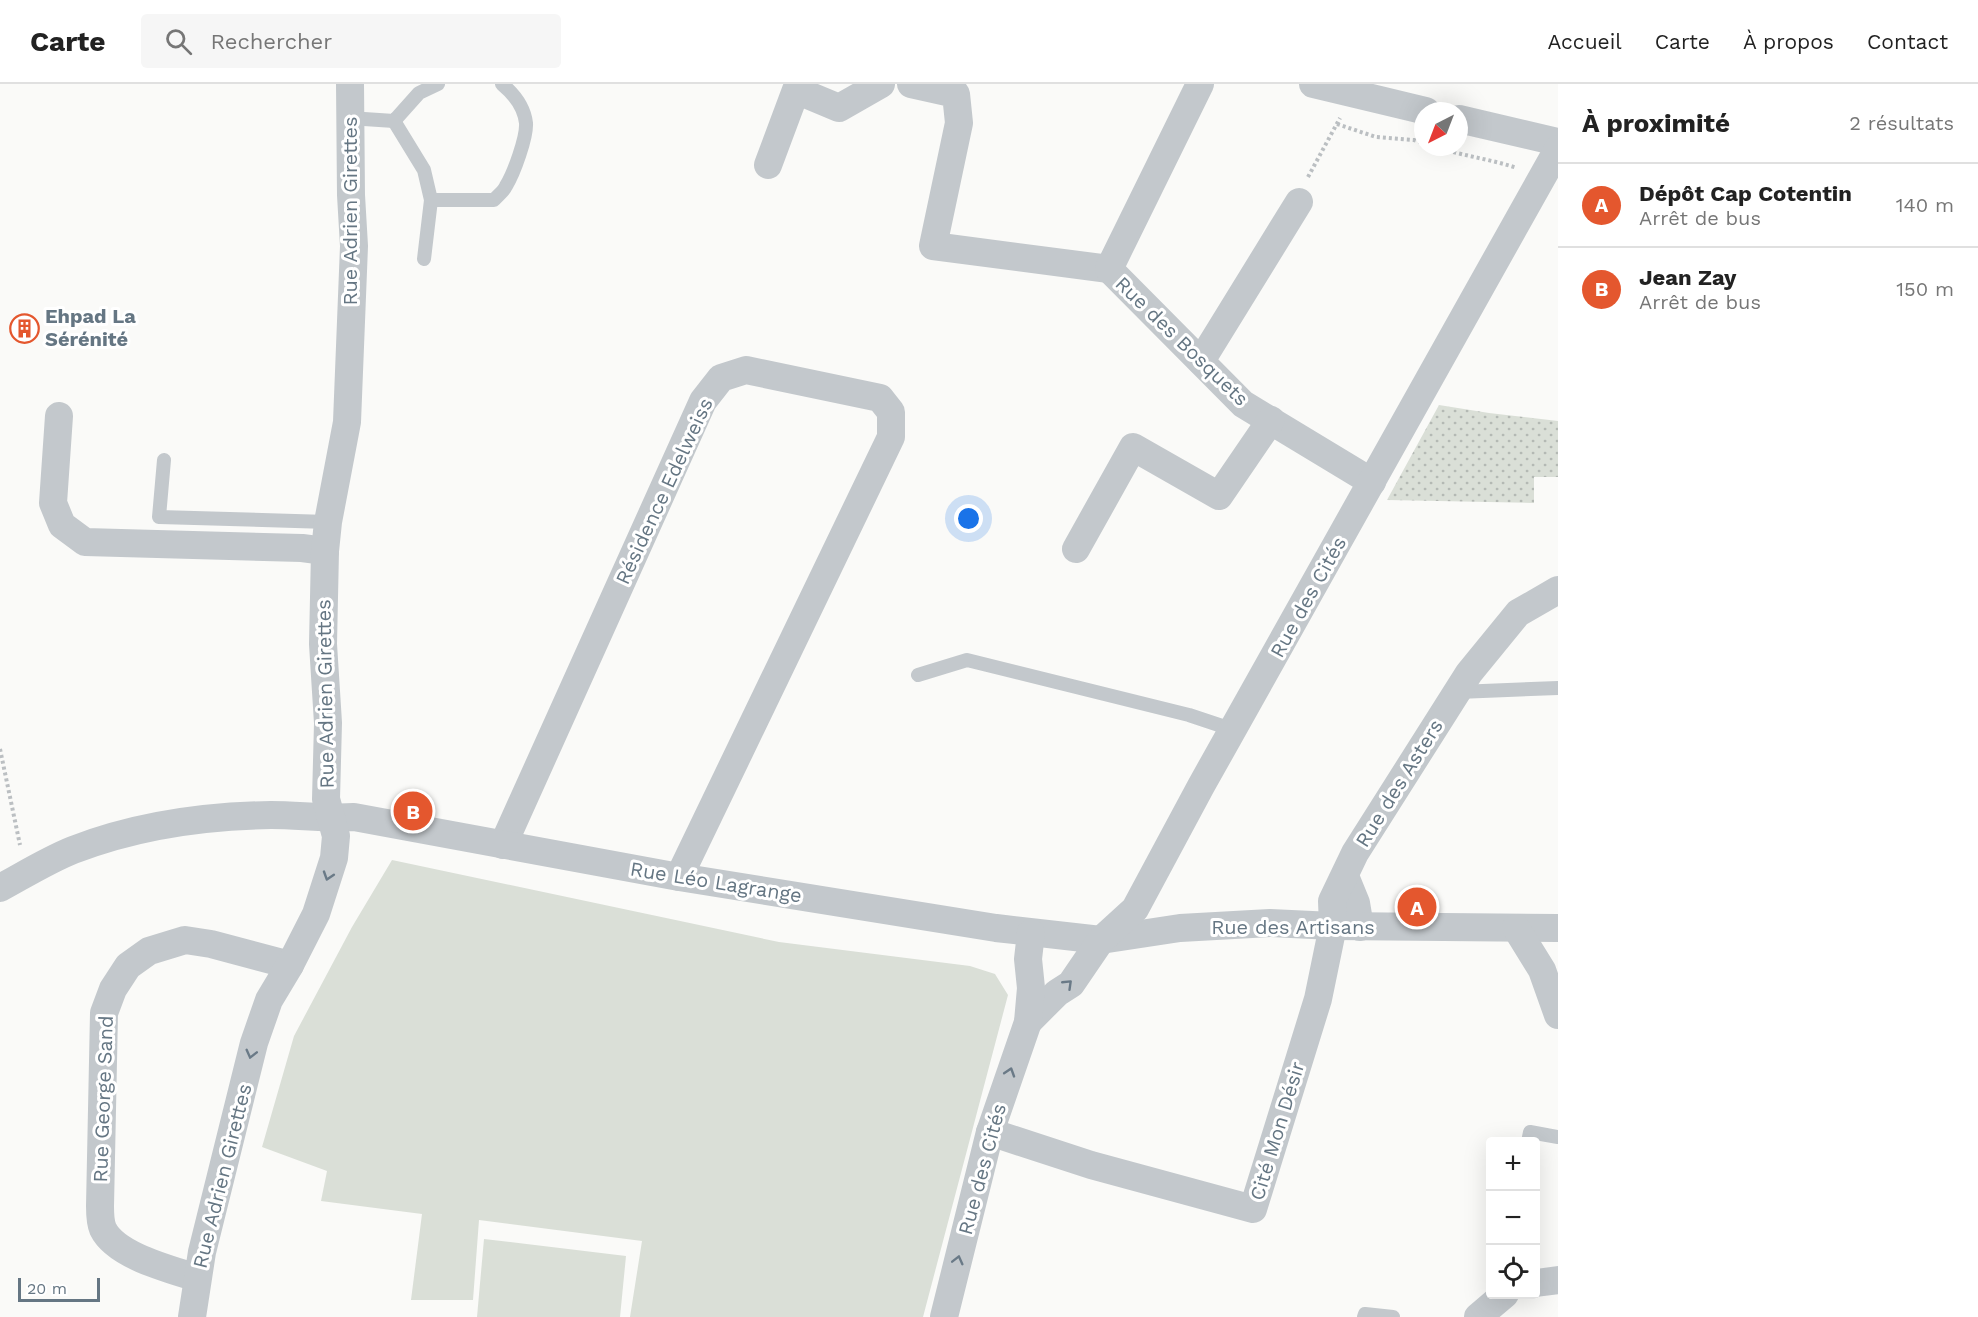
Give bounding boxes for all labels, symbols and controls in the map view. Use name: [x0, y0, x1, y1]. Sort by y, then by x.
search box: [141, 14, 561, 68]
text: Carte: [30, 25, 105, 58]
icon: search: [162, 25, 195, 58]
text: Rechercher: [210, 29, 332, 54]
text: Accueil: [1547, 29, 1622, 54]
text: Carte: [1655, 29, 1710, 54]
text: À propos: [1743, 29, 1834, 54]
text: Contact: [1867, 29, 1948, 54]
north arrow: [1414, 102, 1468, 156]
text: À proximité: [1582, 108, 1730, 138]
text: 2 résultats: [1849, 111, 1954, 135]
street label: Rue Adrien Girettes: [338, 116, 362, 306]
text: Dépôt Cap Cotentin: [1639, 181, 1852, 206]
text: A: [1595, 193, 1608, 217]
text: 140 m: [1896, 193, 1954, 217]
text: Arrêt de bus: [1639, 206, 1761, 230]
text: Jean Zay: [1639, 265, 1736, 290]
street label: Rue des Bosquets: [1110, 271, 1254, 411]
text: B: [1595, 277, 1608, 301]
text: 150 m: [1896, 277, 1954, 301]
text: Arrêt de bus: [1639, 290, 1761, 314]
place label: Ehpad La Sérénité: [45, 304, 136, 351]
building icon: Ehpad La Sérénité: [8, 312, 40, 344]
street label: Résidence Edelweiss: [610, 394, 718, 588]
your location: [954, 504, 983, 533]
street label: Rue des Cités: [1265, 532, 1351, 662]
street label: Rue Adrien Girettes: [311, 599, 339, 789]
street label: Rue des Asters: [1350, 715, 1448, 851]
pin: B: [394, 788, 432, 834]
street label: Rue Léo Lagrange: [628, 857, 804, 907]
one-way arrow: [323, 870, 336, 881]
pin: A: [1398, 884, 1436, 930]
street label: Rue des Artisans: [1211, 915, 1375, 939]
one-way arrow: [1060, 980, 1071, 991]
street label: Rue George Sand: [88, 1015, 118, 1183]
one-way arrow: [246, 1049, 259, 1059]
street label: Cité Mon Désir: [1244, 1059, 1310, 1203]
one-way arrow: [1003, 1068, 1015, 1078]
street label: Rue Adrien Girettes: [187, 1081, 257, 1271]
street label: Rue des Cités: [953, 1101, 1011, 1237]
map controls: [1486, 1137, 1540, 1299]
button: +: [1486, 1137, 1540, 1191]
button: −: [1486, 1191, 1540, 1245]
button: locate: [1486, 1245, 1540, 1299]
one-way arrow: [950, 1255, 963, 1265]
scale bar: [18, 1275, 100, 1302]
text: 20 m: [27, 1279, 67, 1298]

